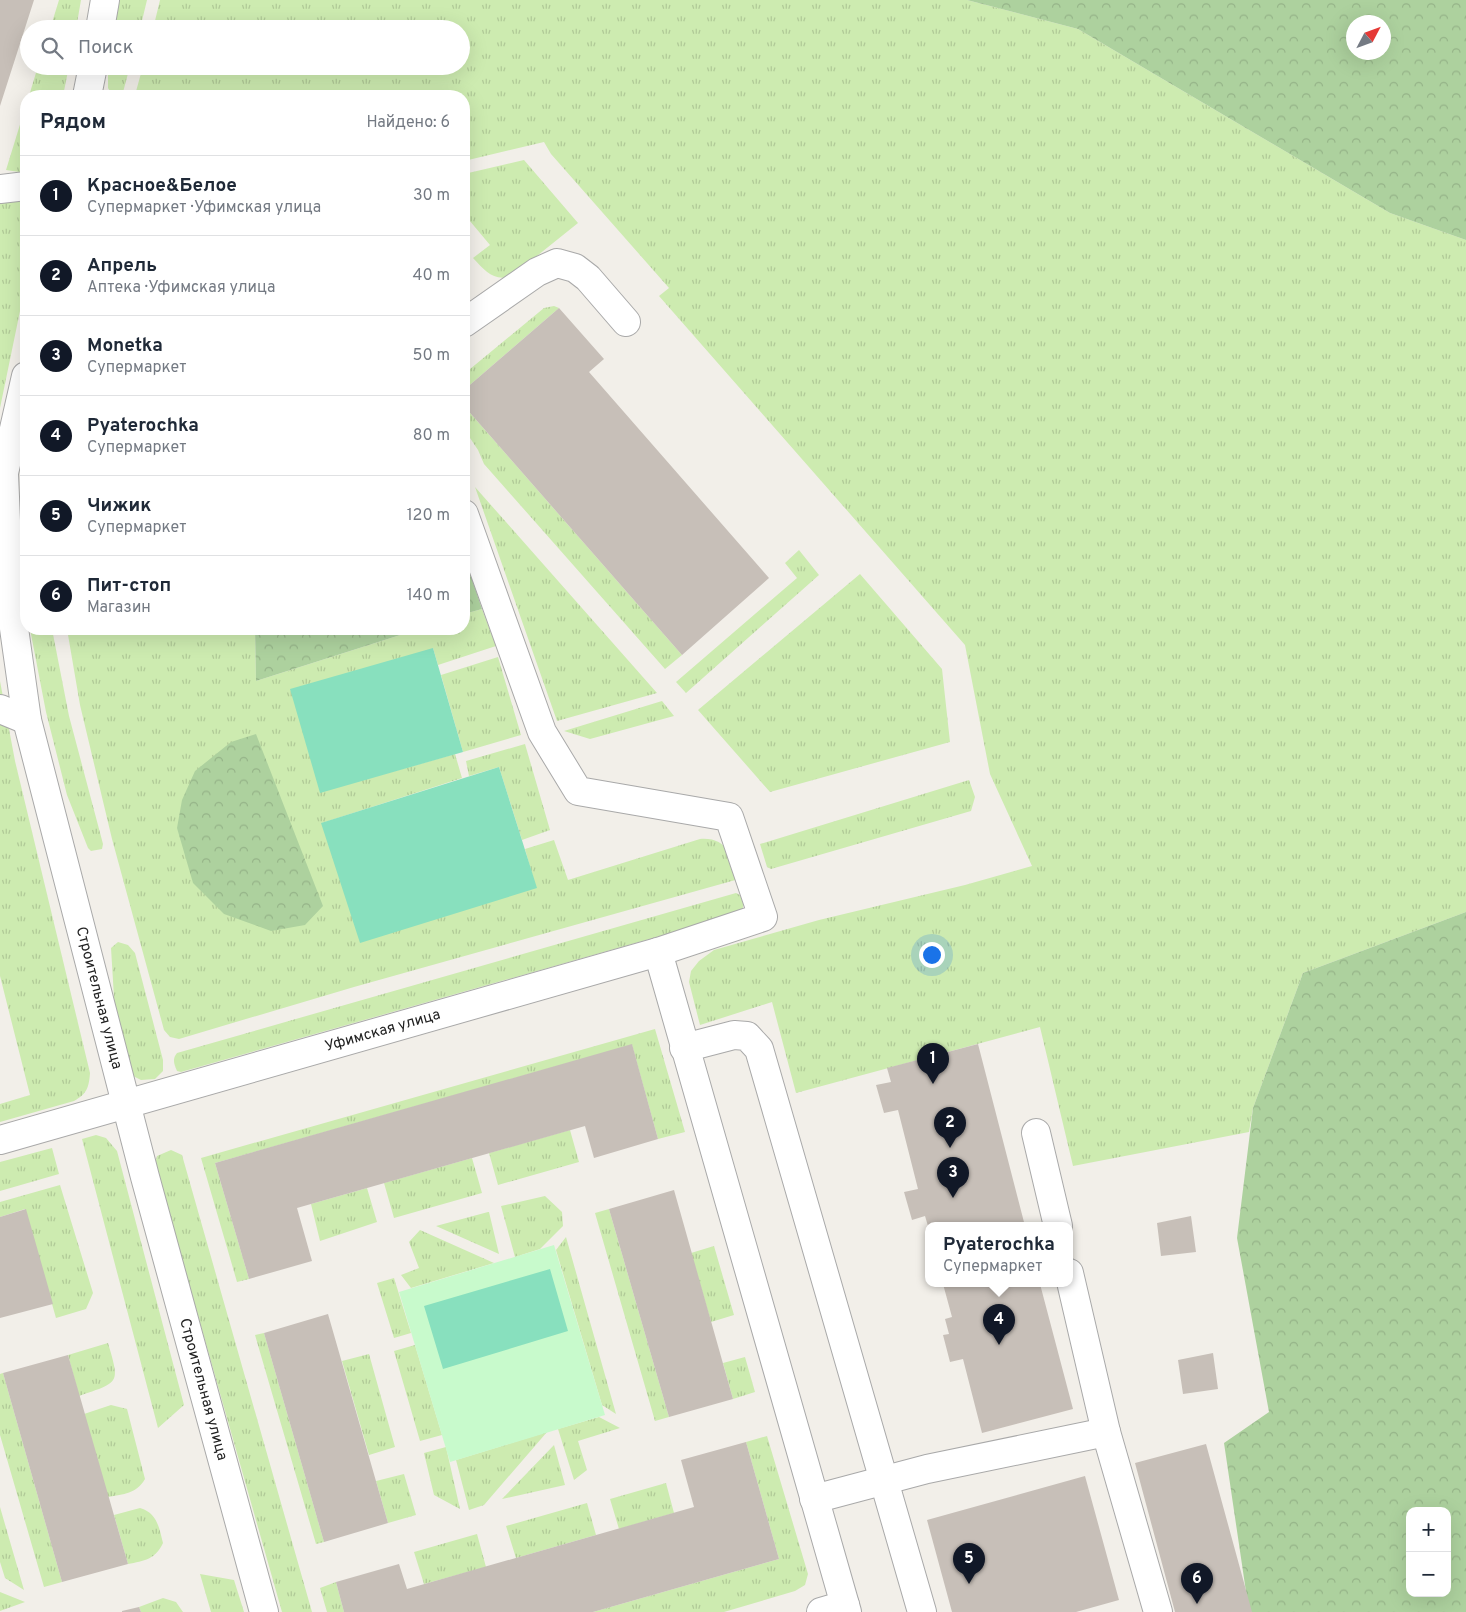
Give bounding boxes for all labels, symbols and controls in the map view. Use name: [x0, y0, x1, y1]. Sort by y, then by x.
north arrow: [1346, 15, 1391, 60]
search box: [20, 20, 470, 75]
icon: search: [38, 34, 66, 62]
text: Поиск: [78, 36, 134, 60]
text: Рядом: [40, 109, 106, 136]
text: Найдено: 6: [367, 113, 450, 133]
text: Красное&Белое: [87, 174, 237, 198]
text: 1: [53, 186, 59, 206]
text: 30 m: [413, 186, 450, 206]
text: Супермаркет · Уфимская улица: [87, 198, 321, 218]
text: Апрель: [87, 254, 157, 278]
text: 2: [51, 266, 61, 286]
text: 40 m: [412, 266, 450, 286]
text: Аптека · Уфимская улица: [87, 278, 276, 298]
text: Monetka: [87, 334, 163, 358]
text: 3: [51, 346, 61, 366]
text: 50 m: [413, 346, 450, 366]
text: Супермаркет: [87, 358, 187, 378]
text: Pyaterochka: [87, 414, 199, 438]
text: 4: [51, 426, 61, 446]
text: 80 m: [413, 426, 450, 446]
text: Супермаркет: [87, 438, 187, 458]
text: Чижик: [87, 494, 151, 518]
text: 5: [51, 506, 61, 526]
text: 120 m: [407, 506, 450, 526]
text: Супермаркет: [87, 518, 187, 538]
text: Пит-стоп: [87, 574, 171, 598]
text: 6: [51, 586, 61, 606]
text: 140 m: [407, 586, 450, 606]
text: Магазин: [87, 598, 151, 618]
street label: Строительная улица: [71, 925, 126, 1071]
your location: [919, 942, 945, 968]
street label: Уфимская улица: [323, 1005, 443, 1056]
pin: 1: [917, 1043, 949, 1084]
pin: 2: [934, 1107, 966, 1148]
pin: 3: [937, 1157, 969, 1198]
popup: [925, 1222, 1073, 1287]
text: Pyaterochka: [943, 1233, 1055, 1257]
text: Супермаркет: [943, 1257, 1043, 1277]
pin: 4: [983, 1304, 1015, 1345]
street label: Строительная улица: [175, 1316, 232, 1463]
map controls: [1406, 1507, 1451, 1597]
button: +: [1406, 1507, 1451, 1552]
pin: 5: [953, 1543, 985, 1584]
button: −: [1406, 1552, 1451, 1597]
pin: 6: [1181, 1563, 1213, 1604]

